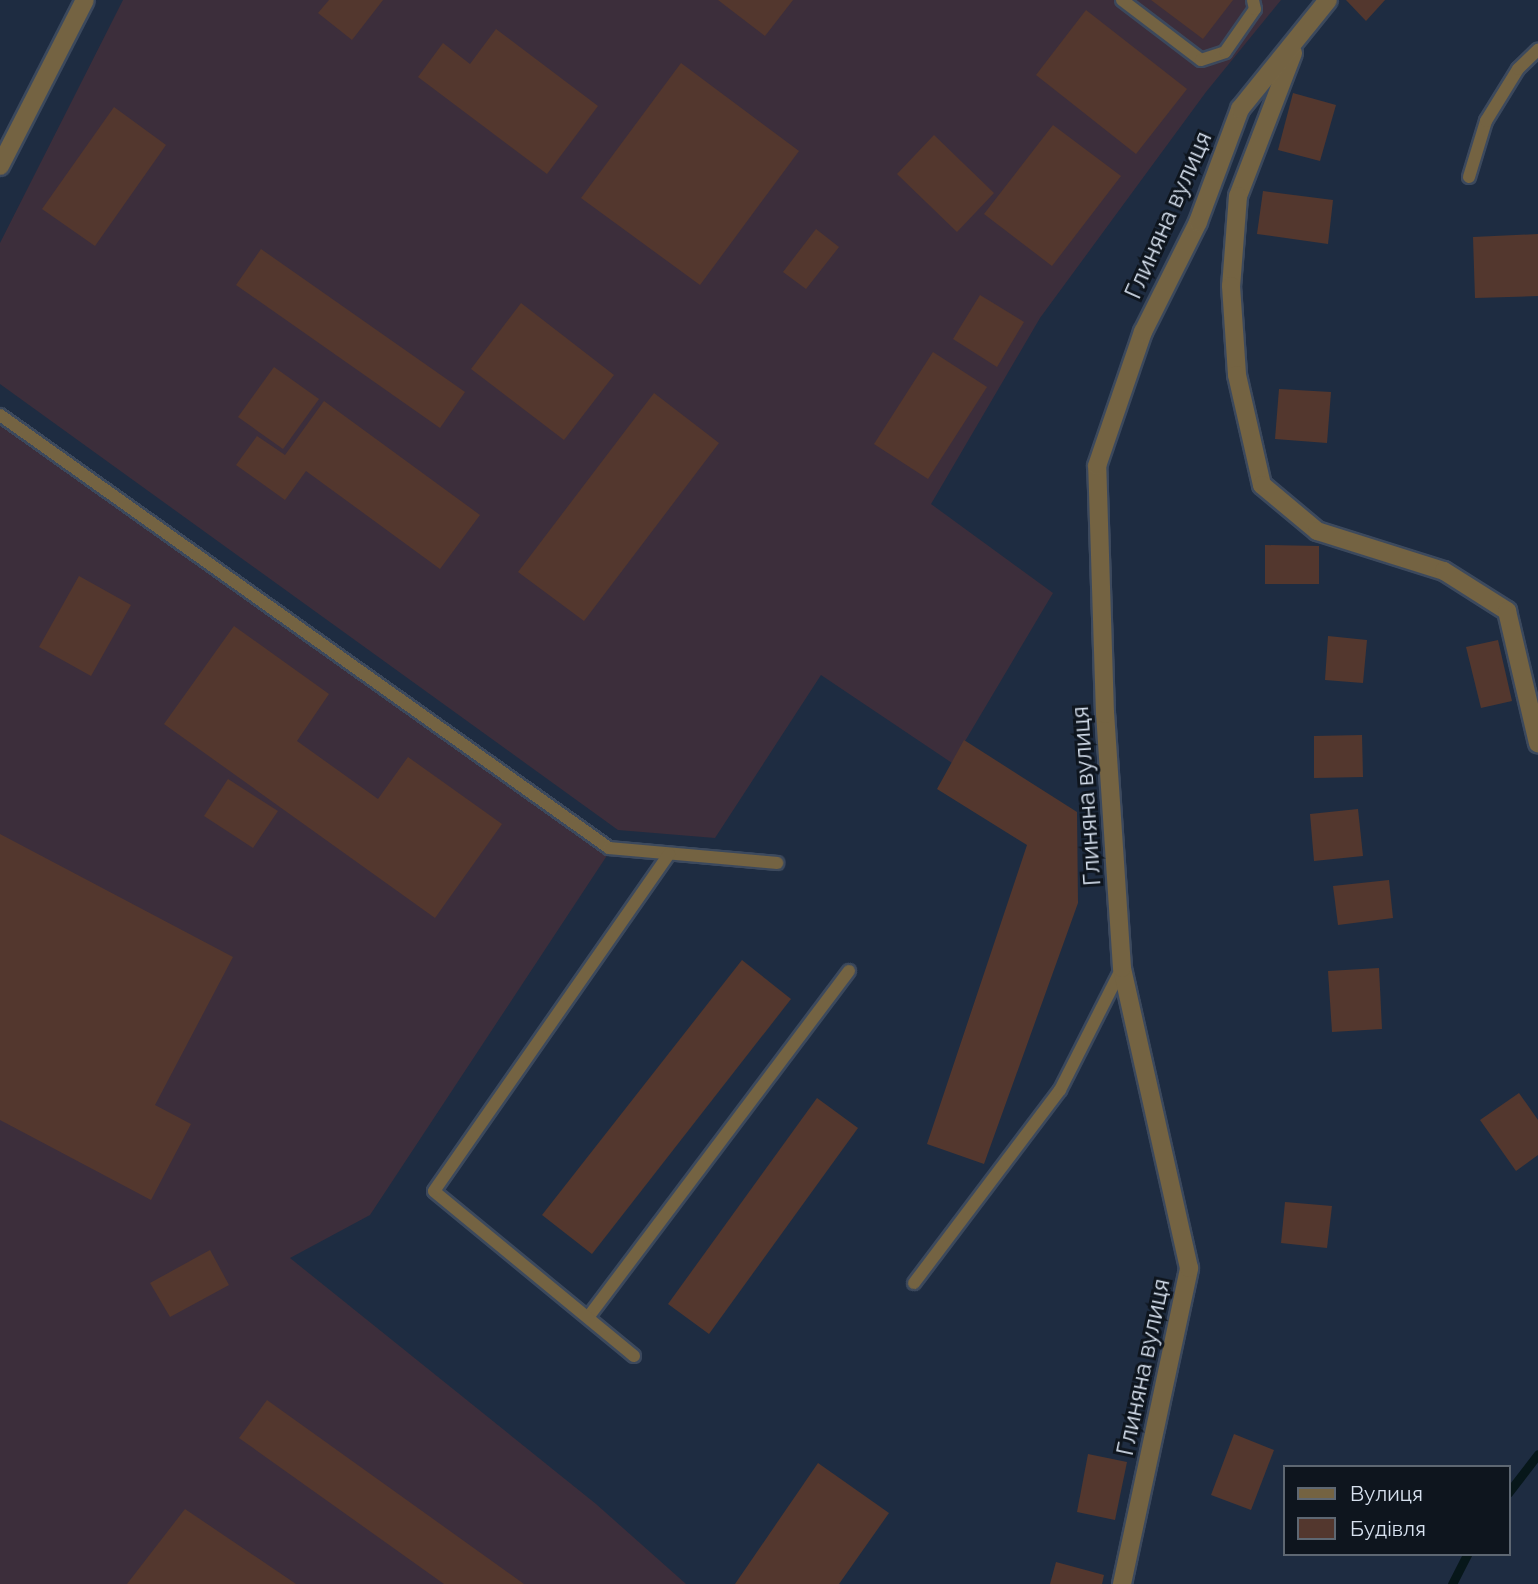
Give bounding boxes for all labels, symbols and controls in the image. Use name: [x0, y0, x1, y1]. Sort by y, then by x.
street label: Глиняна вулиця: [1118, 127, 1218, 303]
street label: Глиняна вулиця: [1065, 705, 1107, 887]
street label: Глиняна вулиця: [1110, 1276, 1176, 1458]
legend: [1282, 1465, 1510, 1556]
text: Вулиця: [1350, 1481, 1423, 1506]
text: Будівля: [1350, 1516, 1426, 1541]

